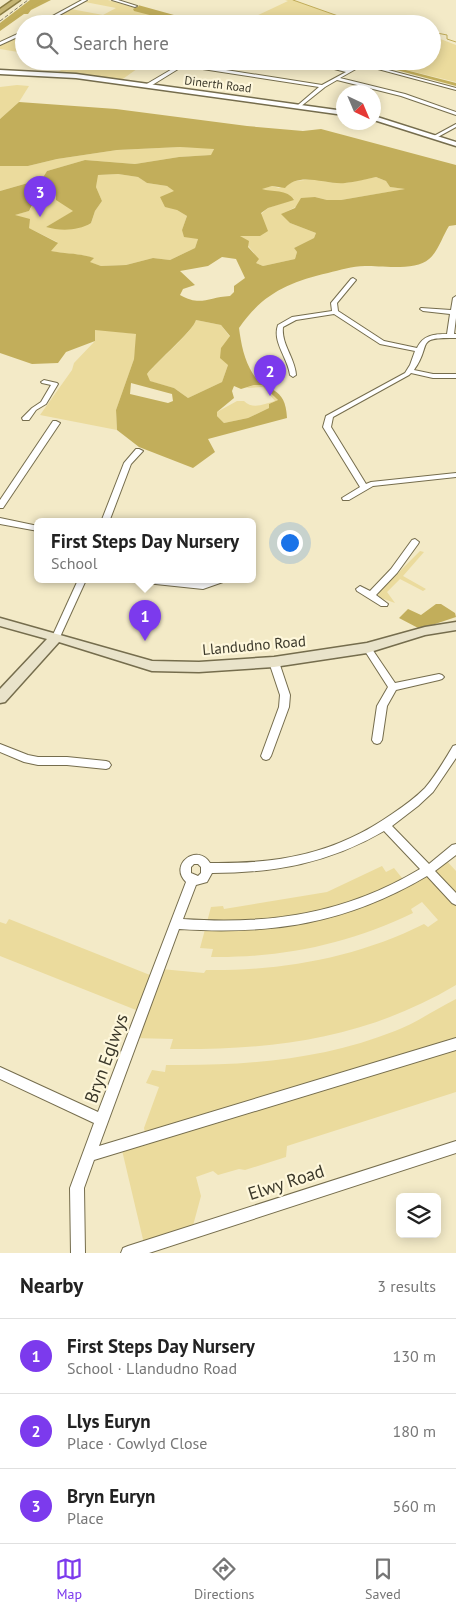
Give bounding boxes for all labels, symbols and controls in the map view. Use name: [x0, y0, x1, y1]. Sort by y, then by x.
search box: [15, 15, 441, 70]
icon: search: [33, 29, 61, 57]
text: Search here: [73, 31, 169, 55]
street label: Dinerth Road: [184, 72, 252, 96]
north arrow: [336, 85, 381, 130]
pin: 3: [24, 176, 56, 217]
pin: 2: [254, 355, 286, 396]
popup: [34, 518, 256, 583]
text: First Steps Day Nursery: [51, 529, 239, 553]
your location: [277, 530, 303, 556]
text: School: [51, 553, 97, 573]
pin: 1: [129, 600, 161, 641]
street label: Llandudno Road: [201, 631, 307, 659]
street label: Bryn Eglwys: [79, 1010, 133, 1106]
street label: Elwy Road: [245, 1159, 327, 1205]
map controls: [396, 1193, 441, 1238]
button: layers: [396, 1193, 441, 1238]
text: Nearby: [20, 1272, 83, 1299]
text: 3 results: [377, 1276, 436, 1296]
text: First Steps Day Nursery: [67, 1334, 255, 1358]
text: 1: [31, 1346, 41, 1366]
text: 130 m: [393, 1346, 436, 1366]
text: School · Llandudno Road: [67, 1358, 237, 1378]
text: Llys Euryn: [67, 1409, 151, 1433]
text: 2: [31, 1421, 41, 1441]
text: 180 m: [393, 1421, 436, 1441]
text: Place · Cowlyd Close: [67, 1433, 207, 1453]
text: Bryn Euryn: [67, 1484, 155, 1508]
text: 3: [31, 1496, 41, 1516]
text: 560 m: [393, 1496, 436, 1516]
text: Place: [67, 1508, 104, 1528]
tab: Map: [55, 1555, 83, 1603]
tab: Directions: [194, 1555, 254, 1603]
tab: Saved: [365, 1555, 401, 1603]

